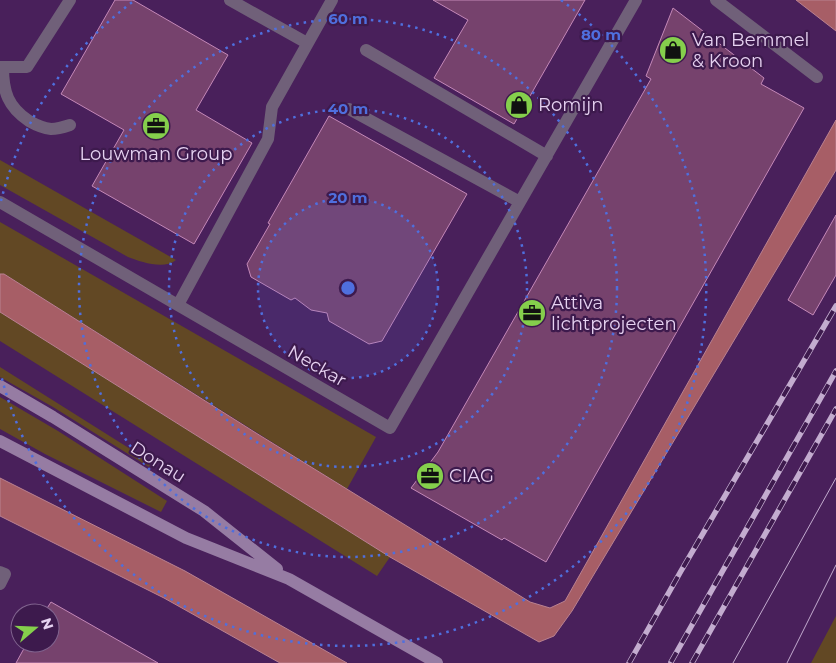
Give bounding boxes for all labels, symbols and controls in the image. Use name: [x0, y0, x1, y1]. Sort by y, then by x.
text: 60 m: [328, 9, 368, 28]
text: 80 m: [581, 25, 621, 44]
place label: Van Bemmel & Kroon: [692, 29, 809, 72]
shop icon: Van Bemmel & Kroon: [658, 35, 688, 65]
shop icon: Romijn: [504, 90, 534, 120]
place label: Romijn: [538, 94, 603, 116]
text: 40 m: [328, 99, 368, 118]
office icon: Louwman Group: [141, 111, 171, 141]
place label: Louwman Group: [80, 143, 232, 165]
text: 20 m: [328, 188, 368, 207]
centre of rings: [339, 279, 357, 297]
place label: Attiva lichtprojecten: [551, 292, 677, 335]
office icon: Attiva lichtprojecten: [517, 298, 547, 328]
street label: Neckar: [284, 340, 350, 392]
street label: Donau: [126, 436, 190, 488]
office icon: CIAG: [415, 461, 445, 491]
place label: CIAG: [449, 465, 494, 487]
north arrow: [10, 603, 60, 653]
text: N: [37, 615, 58, 632]

